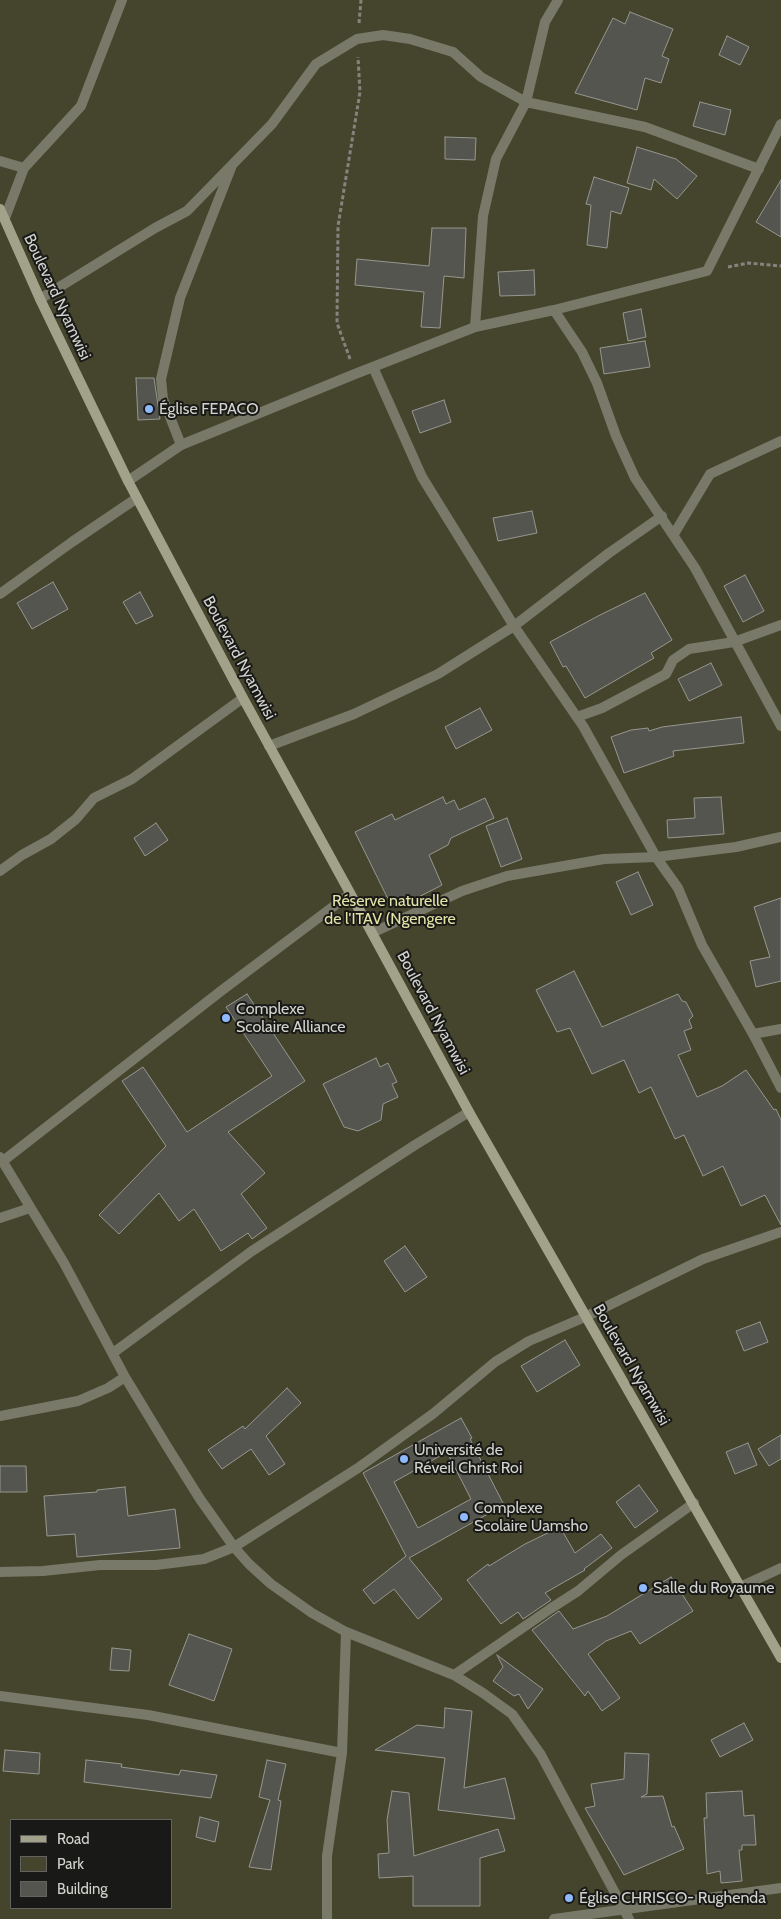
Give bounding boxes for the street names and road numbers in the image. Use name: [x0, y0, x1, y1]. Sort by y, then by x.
street label: Boulevard Nyamwisi: [19, 231, 95, 363]
street label: Boulevard Nyamwisi: [198, 593, 280, 723]
street label: Boulevard Nyamwisi: [392, 948, 474, 1078]
street label: Boulevard Nyamwisi: [588, 1301, 674, 1429]

